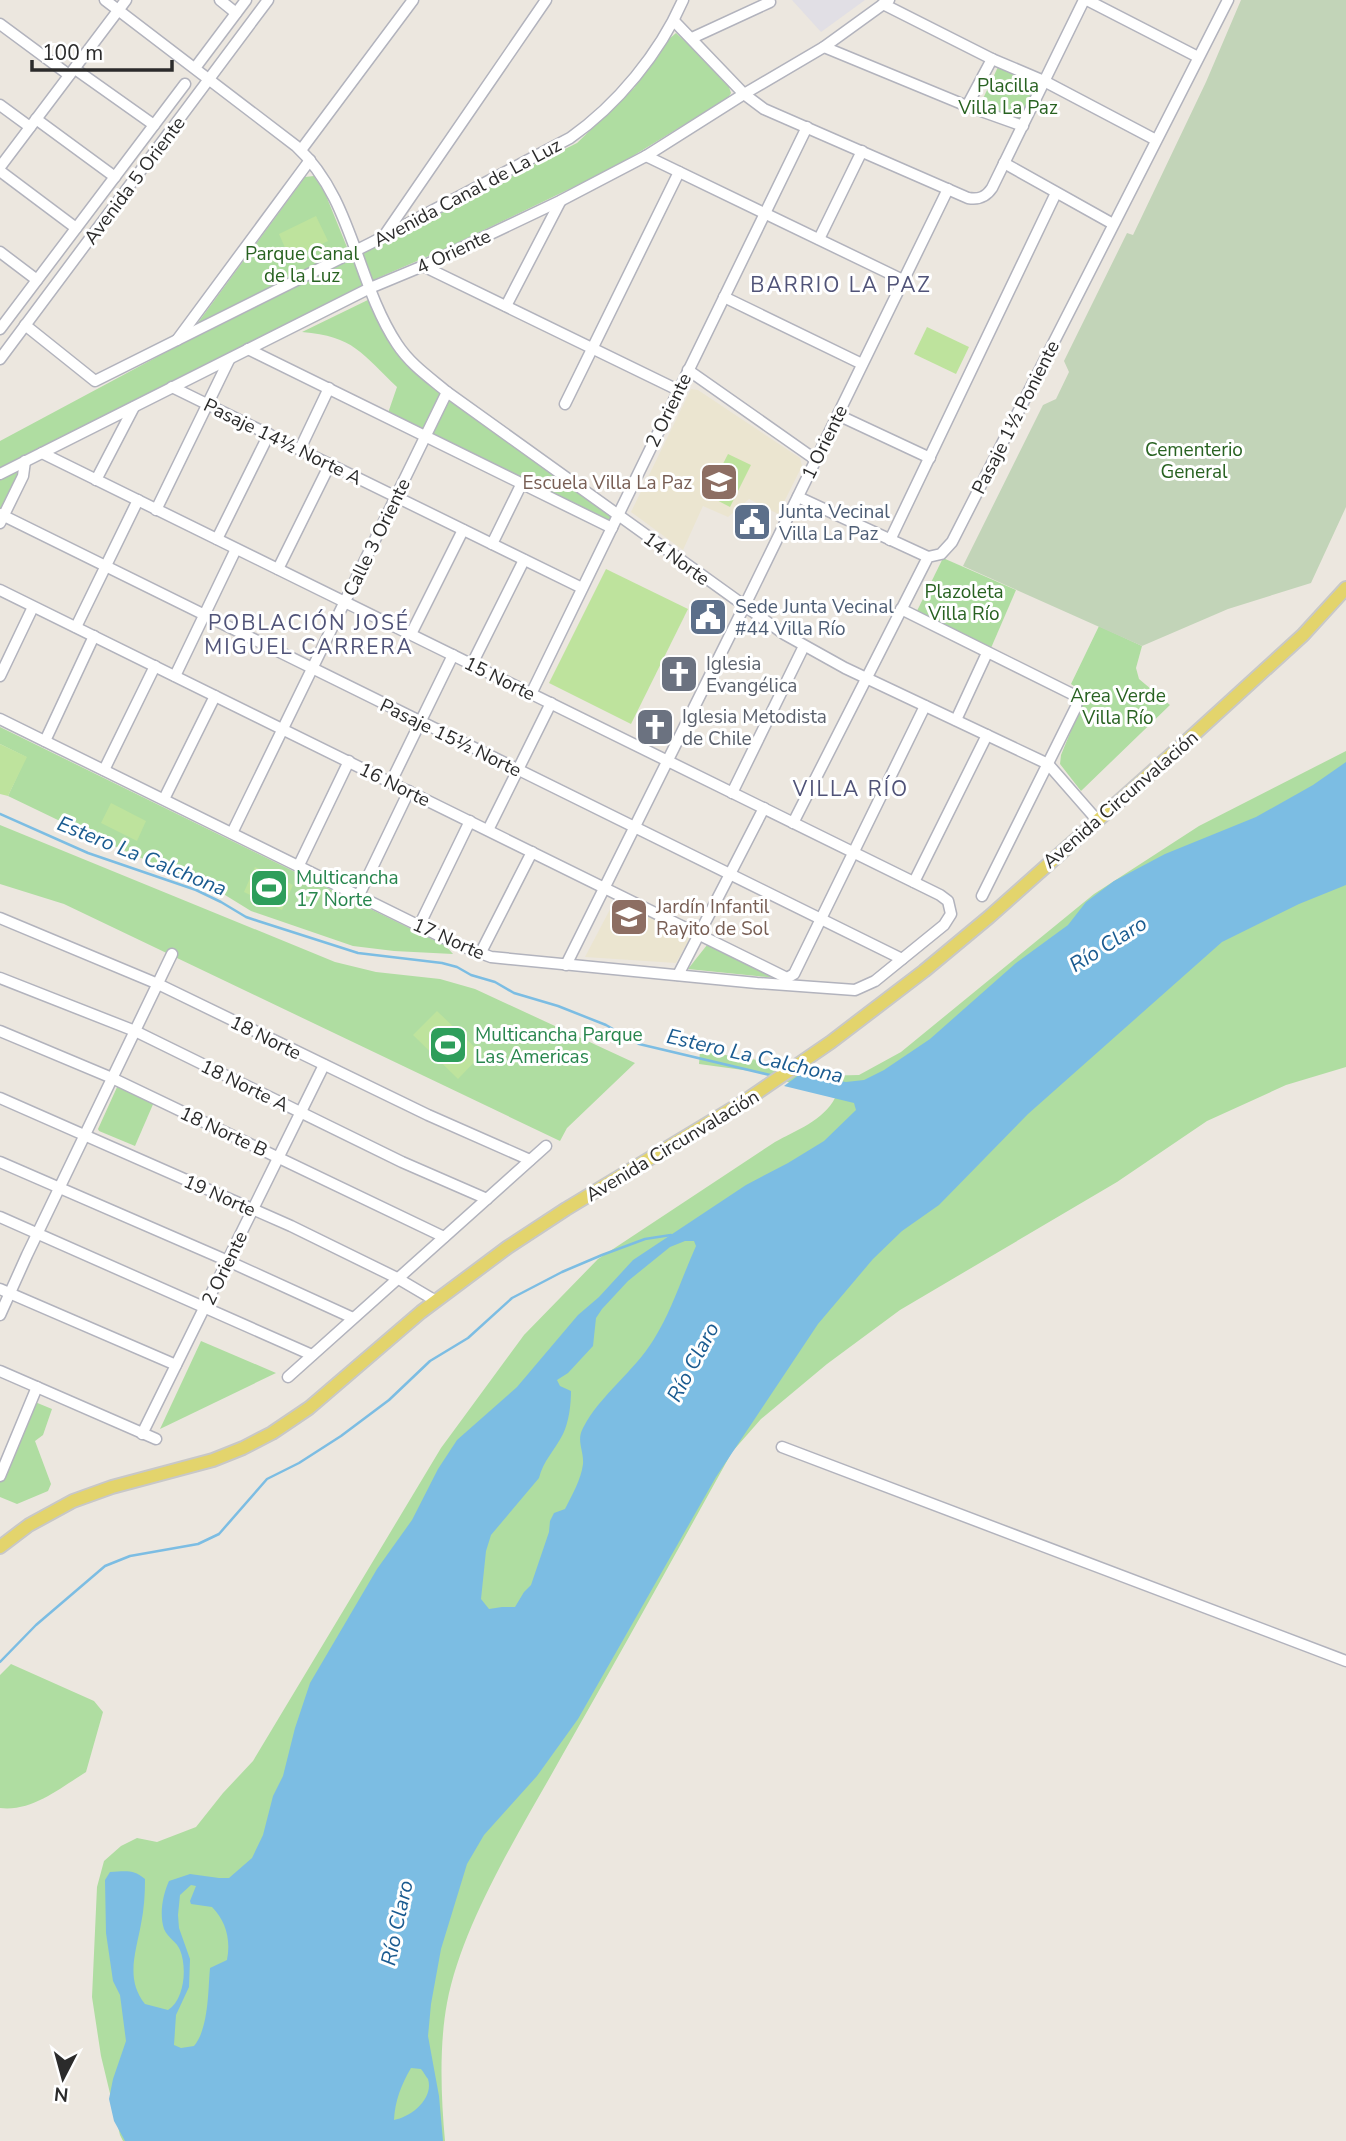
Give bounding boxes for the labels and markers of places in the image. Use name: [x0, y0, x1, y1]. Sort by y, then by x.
school or university icon: Escuela Villa La Paz: [698, 461, 740, 503]
place label: Escuela Villa La Paz: [522, 470, 692, 496]
place label: Junta Vecinal Villa La Paz: [778, 499, 890, 547]
public building icon: Junta Vecinal Villa La Paz: [731, 501, 773, 543]
place label: Sede Junta Vecinal #44 Villa Río: [735, 594, 894, 642]
public building icon: Sede Junta Vecinal #44 Villa Río: [687, 596, 729, 638]
place label: Iglesia Evangélica: [706, 651, 797, 699]
church icon: Iglesia Evangélica: [658, 653, 700, 695]
place label: Iglesia Metodista de Chile: [682, 704, 827, 752]
church icon: Iglesia Metodista de Chile: [634, 706, 676, 748]
place label: Multicancha 17 Norte: [296, 865, 399, 913]
sports icon: Multicancha 17 Norte: [248, 867, 290, 909]
place label: Jardín Infantil Rayito de Sol: [655, 894, 770, 942]
school or university icon: Jardín Infantil Rayito de Sol: [608, 896, 650, 938]
place label: Multicancha Parque Las Americas: [475, 1022, 643, 1070]
sports icon: Multicancha Parque Las Americas: [427, 1024, 469, 1066]

